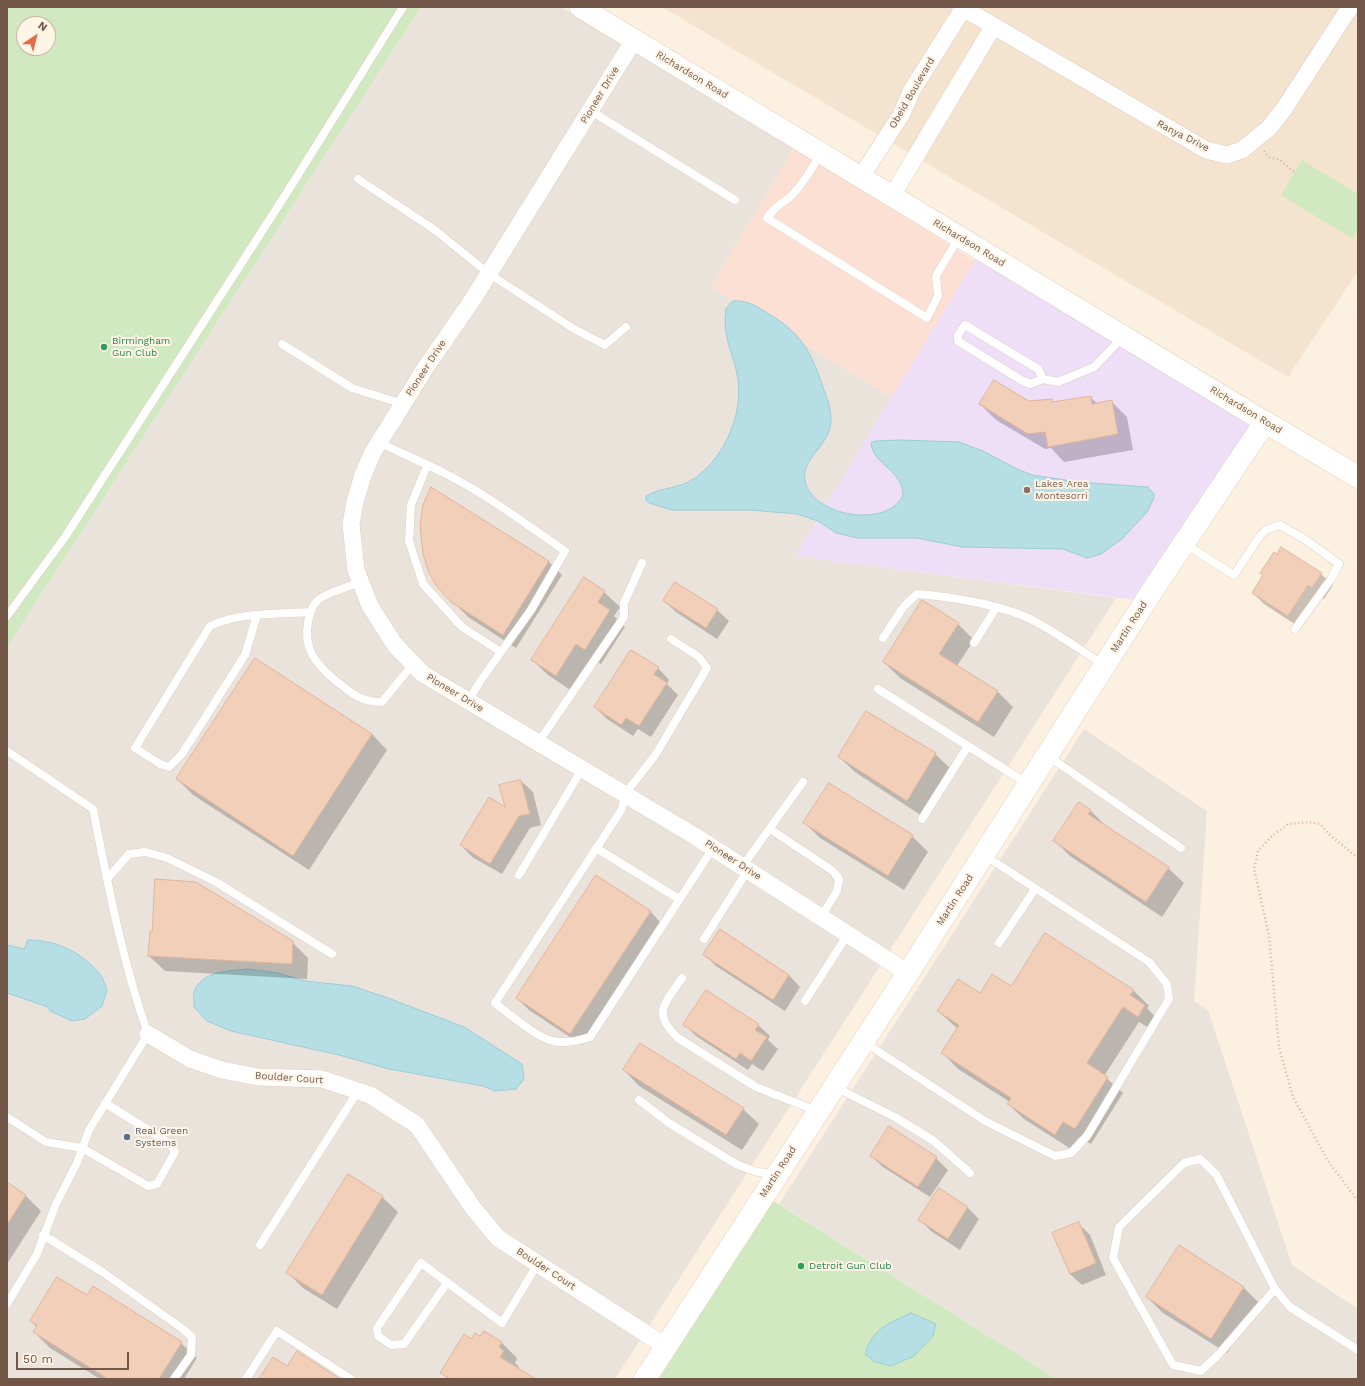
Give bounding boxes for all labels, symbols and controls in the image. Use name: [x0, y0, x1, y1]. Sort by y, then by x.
north arrow: [16, 16, 56, 56]
text: N: [36, 19, 50, 34]
street label: Richardson Road: [654, 49, 730, 101]
street label: Obeid Boulevard: [887, 55, 937, 131]
street label: Pioneer Drive: [578, 64, 622, 126]
street label: Ranya Drive: [1155, 118, 1211, 154]
street label: Richardson Road: [931, 217, 1007, 269]
place label: Birmingham Gun Club: [112, 335, 170, 358]
street label: Pioneer Drive: [403, 338, 449, 398]
marker: Birmingham Gun Club: [99, 342, 109, 352]
street label: Richardson Road: [1208, 384, 1284, 436]
place label: Lakes Area Montesorri: [1035, 478, 1089, 502]
marker: Lakes Area Montesorri: [1022, 485, 1032, 495]
street label: Martin Road: [1108, 599, 1150, 655]
street label: Pioneer Drive: [424, 671, 486, 715]
street label: Pioneer Drive: [703, 837, 763, 883]
street label: Martin Road: [934, 872, 976, 928]
street label: Boulder Court: [255, 1070, 323, 1086]
place label: Real Green Systems: [135, 1125, 188, 1148]
marker: Real Green Systems: [122, 1132, 132, 1142]
street label: Martin Road: [757, 1144, 799, 1200]
street label: Boulder Court: [514, 1245, 578, 1293]
place label: Detroit Gun Club: [809, 1260, 892, 1272]
marker: Detroit Gun Club: [796, 1261, 806, 1271]
scale bar: [18, 1344, 131, 1370]
text: 50 m: [23, 1352, 53, 1366]

